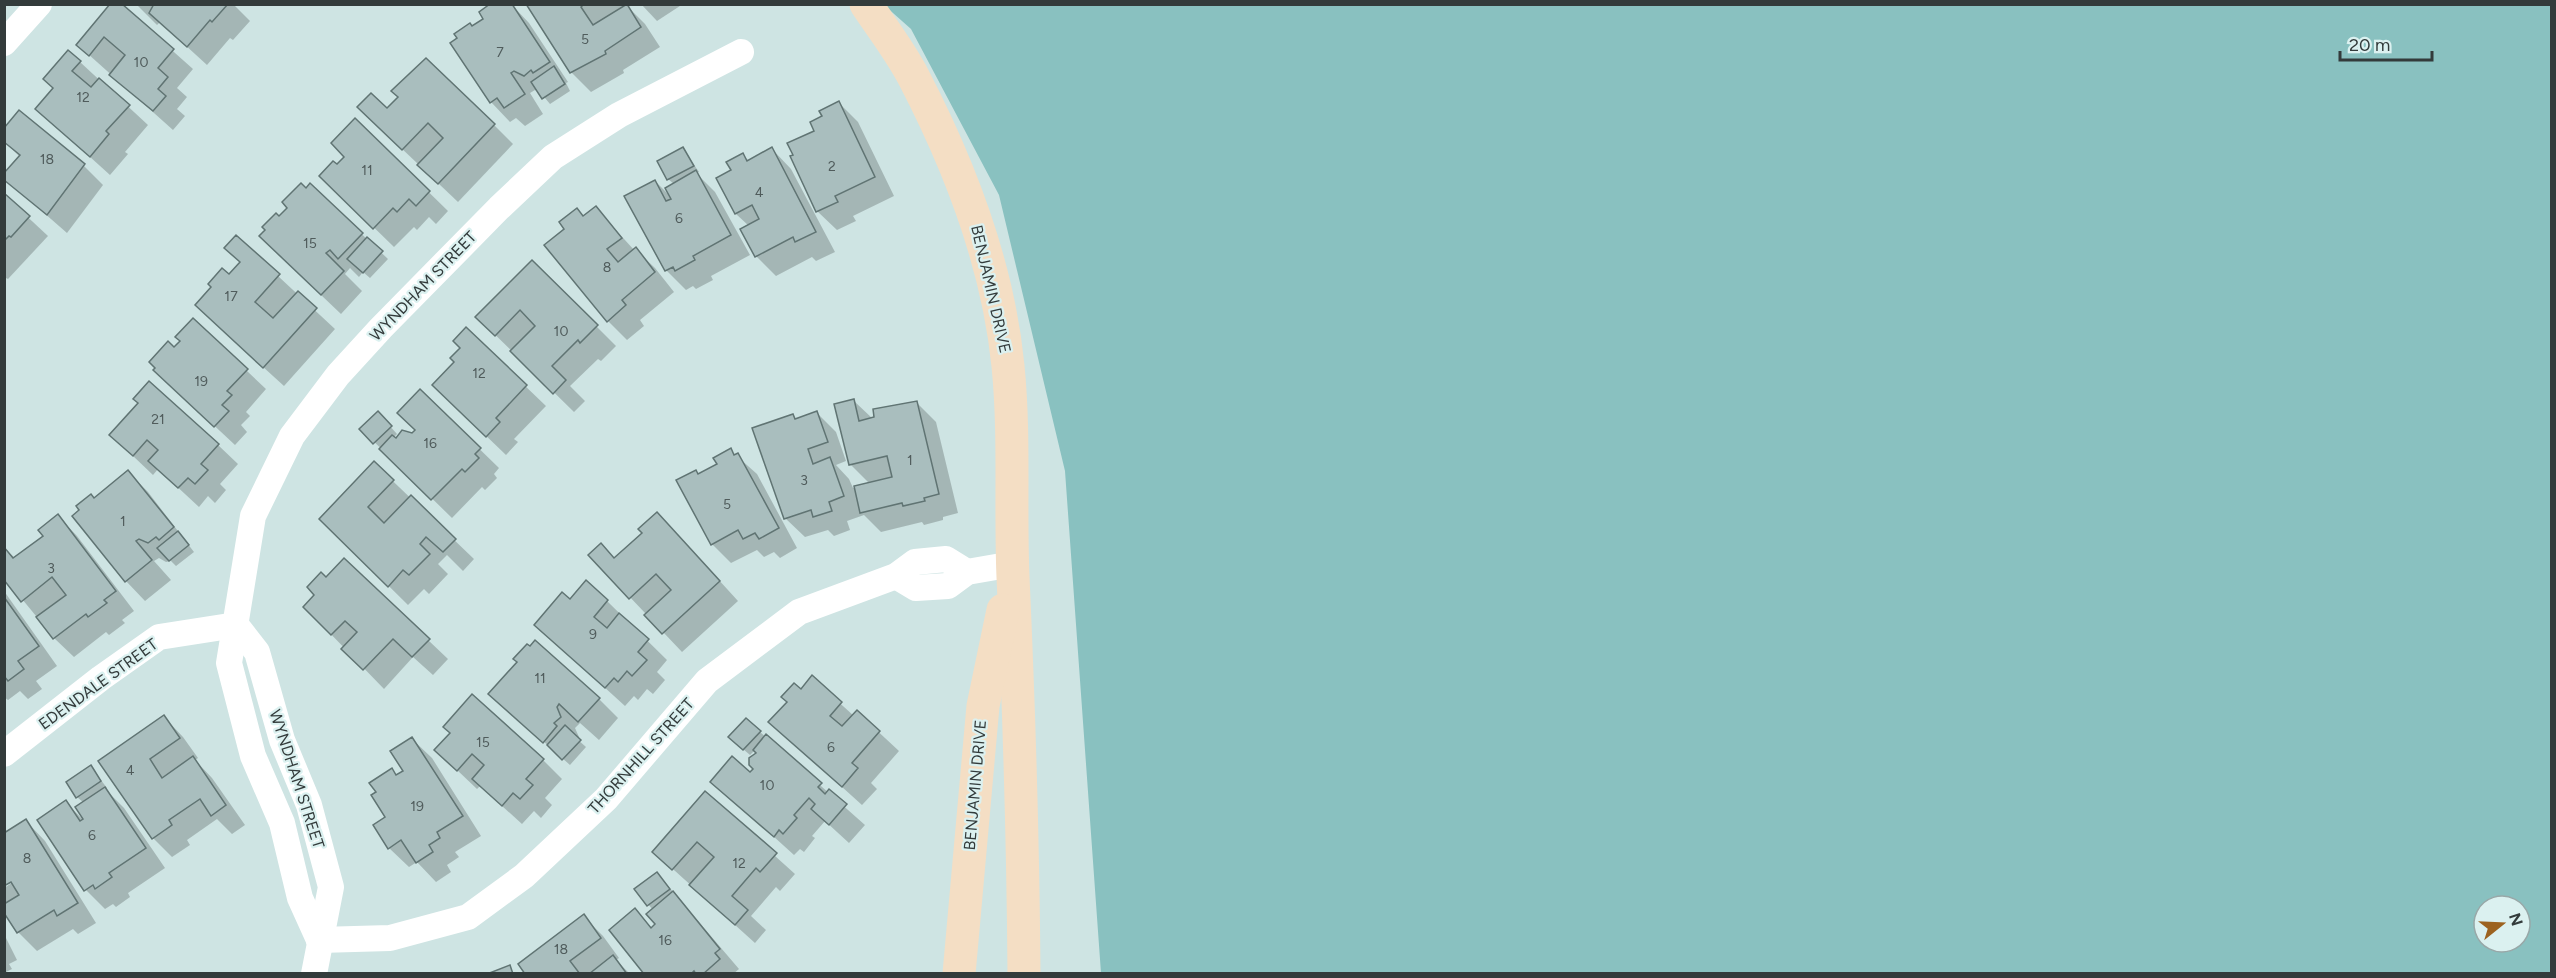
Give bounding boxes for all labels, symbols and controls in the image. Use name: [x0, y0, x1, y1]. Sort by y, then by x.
scale bar: [2340, 24, 2432, 62]
house number: 5: [581, 31, 589, 48]
text: 20 m: [2349, 34, 2390, 56]
house number: 7: [496, 44, 504, 61]
house number: 10: [134, 54, 148, 71]
house number: 12: [76, 89, 90, 106]
house number: 18: [40, 151, 54, 168]
house number: 2: [828, 158, 836, 175]
house number: 11: [361, 162, 373, 179]
house number: 4: [755, 184, 764, 201]
house number: 6: [675, 210, 683, 227]
street label: BENJAMIN DRIVE: [967, 223, 1015, 355]
street label: WYNDHAM STREET: [366, 227, 480, 345]
house number: 15: [303, 235, 317, 252]
house number: 8: [603, 259, 611, 276]
house number: 17: [224, 288, 238, 305]
house number: 10: [554, 323, 568, 340]
house number: 12: [472, 365, 486, 382]
house number: 19: [194, 373, 208, 390]
house number: 21: [151, 411, 165, 428]
house number: 16: [423, 435, 437, 452]
house number: 1: [907, 452, 913, 469]
house number: 3: [800, 472, 808, 489]
house number: 5: [723, 496, 731, 513]
house number: 1: [120, 513, 126, 530]
house number: 3: [47, 560, 55, 577]
house number: 9: [589, 626, 597, 643]
street label: EDENDALE STREET: [35, 634, 161, 734]
house number: 11: [534, 670, 546, 687]
street label: THORNHILL STREET: [584, 694, 698, 818]
street label: WYNDHAM STREET: [266, 707, 329, 851]
street label: BENJAMIN DRIVE: [960, 719, 990, 851]
house number: 15: [476, 734, 490, 751]
house number: 6: [827, 739, 835, 756]
house number: 4: [126, 762, 135, 779]
house number: 10: [760, 777, 774, 794]
house number: 19: [410, 798, 424, 815]
house number: 6: [88, 827, 96, 844]
house number: 8: [23, 850, 31, 867]
house number: 12: [732, 855, 746, 872]
north arrow: [2472, 894, 2532, 954]
text: N: [2505, 911, 2527, 928]
house number: 16: [658, 932, 672, 949]
house number: 18: [554, 941, 568, 958]

